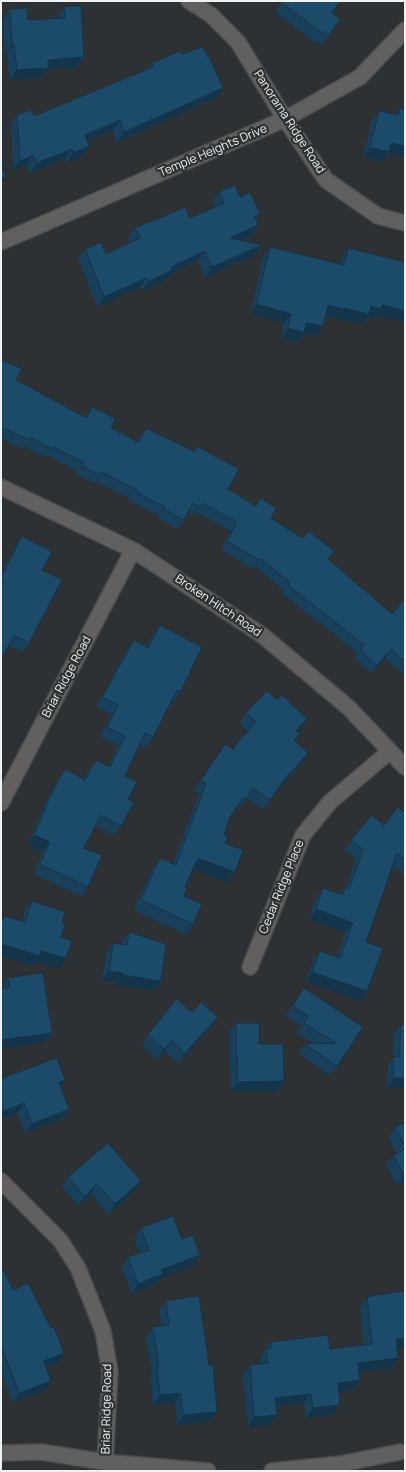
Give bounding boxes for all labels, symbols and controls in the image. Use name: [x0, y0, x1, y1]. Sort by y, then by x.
street label: Panorama Ridge Road: [250, 68, 328, 176]
street label: Temple Heights Drive: [157, 122, 269, 180]
street label: Broken Hitch Road: [172, 572, 264, 640]
street label: Briar Ridge Road: [39, 634, 95, 720]
street label: Cedar Ridge Place: [257, 838, 307, 936]
street label: Briar Ridge Road: [99, 1364, 115, 1454]

